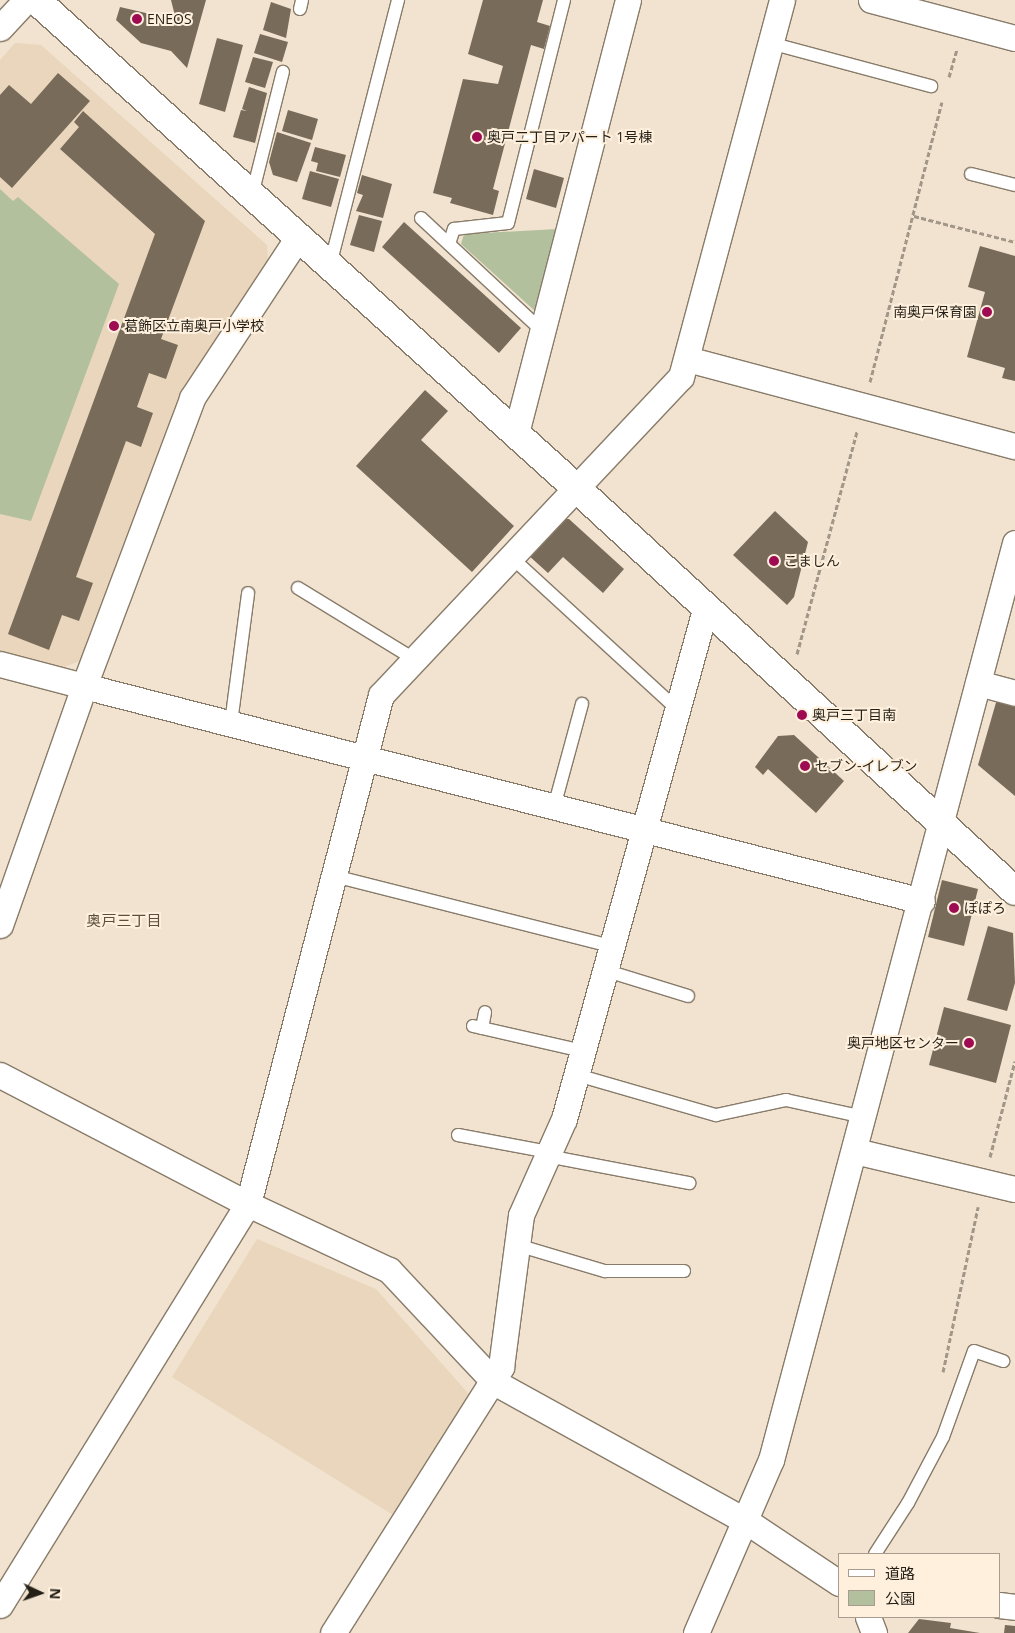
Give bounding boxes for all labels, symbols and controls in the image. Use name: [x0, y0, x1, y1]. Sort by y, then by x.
place label: ENEOS: [147, 11, 192, 27]
marker: ENEOS: [131, 13, 143, 25]
place label: 奥戸二丁目アパート 1号棟: [487, 129, 653, 145]
marker: 奥戸二丁目アパート 1号棟: [471, 131, 483, 143]
place label: 南奥戸保育園: [893, 304, 977, 320]
marker: 南奥戸保育園: [981, 306, 993, 318]
place label: 葛飾区立南奥戸小学校: [124, 318, 264, 334]
marker: 葛飾区立南奥戸小学校: [108, 320, 120, 332]
place label: こましん: [784, 553, 840, 569]
marker: こましん: [768, 555, 780, 567]
place label: 奥戸三丁目南: [812, 707, 896, 723]
marker: 奥戸三丁目南: [796, 709, 808, 721]
place label: セブン-イレブン: [815, 758, 918, 774]
marker: セブン-イレブン: [799, 760, 811, 772]
place label: ぽぽろ: [964, 900, 1006, 916]
marker: ぽぽろ: [948, 902, 960, 914]
district label: 奥戸三丁目: [87, 912, 161, 930]
place label: 奥戸地区センター: [847, 1035, 959, 1051]
marker: 奥戸地区センター: [963, 1037, 975, 1049]
legend: [838, 1553, 1000, 1618]
text: 道路: [885, 1563, 915, 1583]
north arrow: [15, 1568, 65, 1618]
text: N: [46, 1588, 65, 1600]
text: 公園: [885, 1588, 915, 1608]

